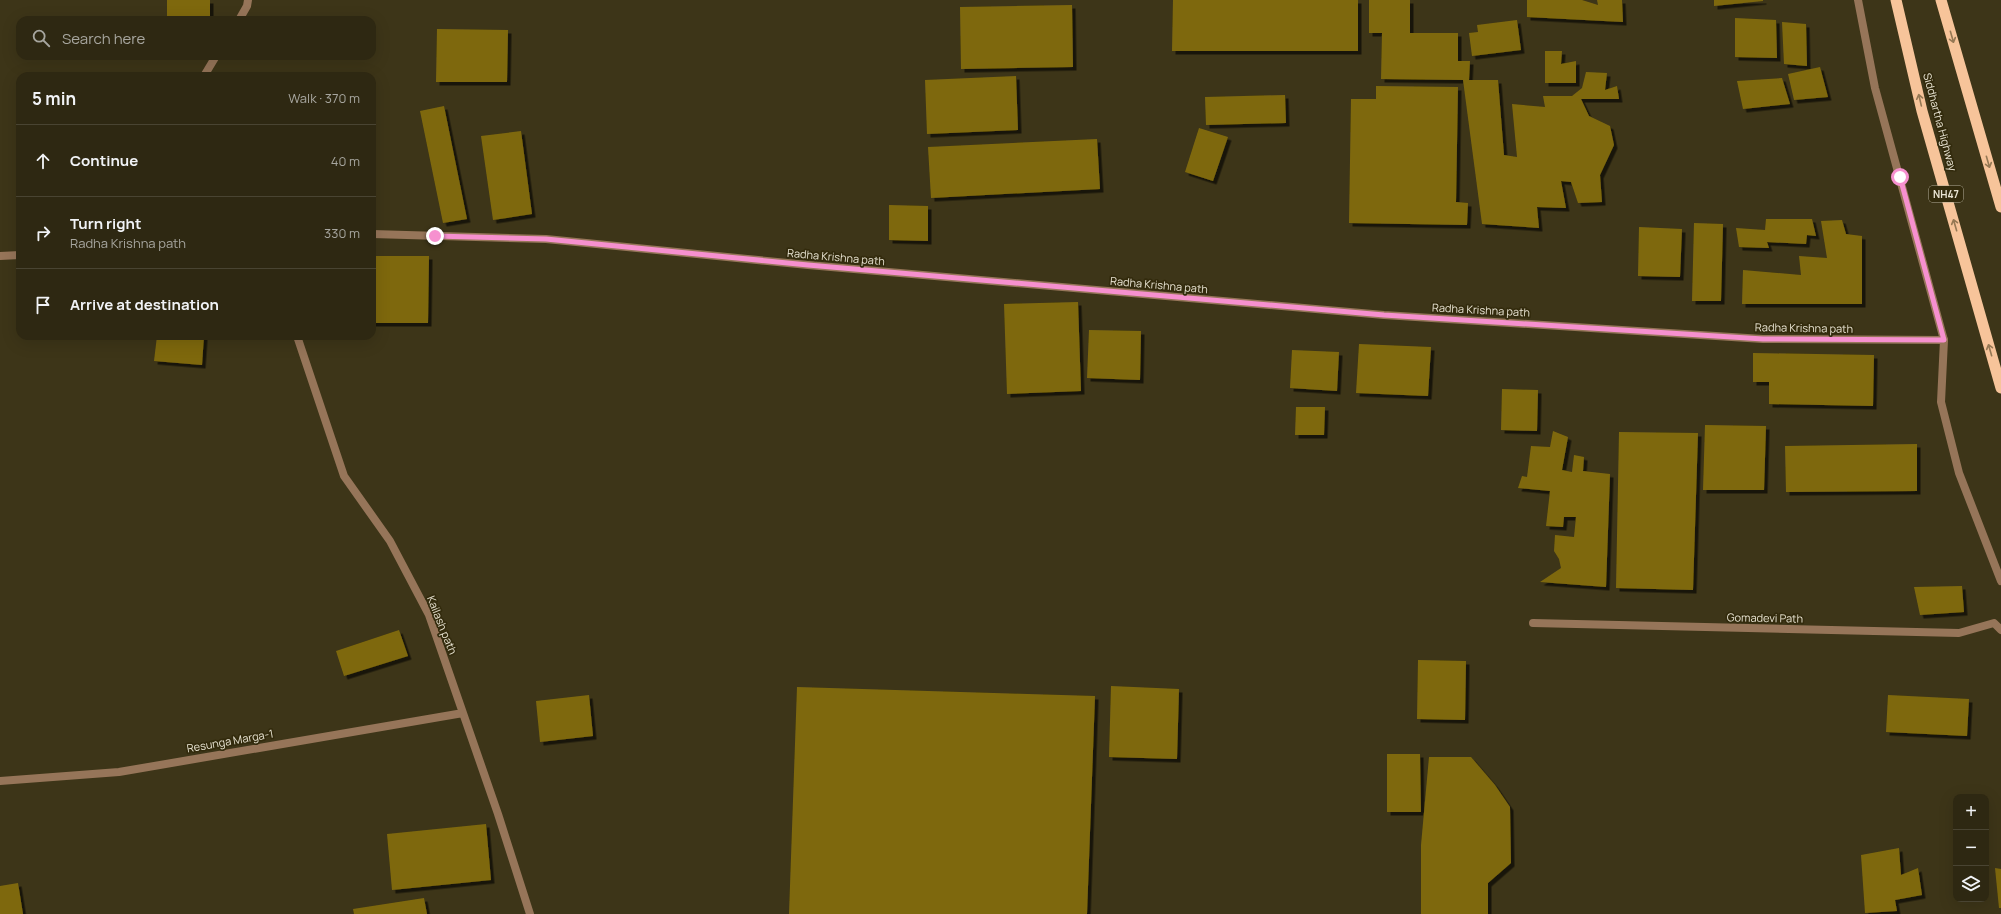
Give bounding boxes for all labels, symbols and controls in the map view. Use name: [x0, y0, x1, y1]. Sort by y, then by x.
search box: [16, 16, 376, 60]
icon: search: [30, 27, 52, 49]
text: Search here: [62, 28, 145, 49]
one-way arrow: [1949, 31, 1956, 44]
street label: Siddhartha Highway: [1920, 71, 1961, 173]
text: 5 min: [32, 87, 76, 110]
text: Walk · 370 m: [288, 89, 360, 107]
one-way arrow: [1915, 94, 1923, 107]
icon: ahead: [32, 150, 54, 172]
text: Continue: [70, 150, 138, 171]
text: 40 m: [331, 152, 360, 170]
one-way arrow: [1985, 156, 1992, 169]
route start: [1891, 168, 1909, 186]
road number: NH47: [1929, 186, 1963, 202]
text: Turn right: [70, 213, 141, 234]
one-way arrow: [1951, 219, 1958, 232]
icon: right: [32, 222, 54, 244]
text: 330 m: [324, 224, 360, 242]
route end: [426, 227, 444, 245]
text: Radha Krishna path: [70, 234, 186, 252]
street label: Radha Krishna path: [786, 245, 886, 268]
street label: Radha Krishna path: [1109, 273, 1209, 296]
icon: arrive: [32, 294, 54, 316]
text: Arrive at destination: [70, 294, 219, 315]
street label: Radha Krishna path: [1432, 299, 1530, 320]
street label: Radha Krishna path: [1755, 319, 1853, 336]
one-way arrow: [1986, 344, 1993, 357]
street label: Kailash path: [424, 593, 461, 656]
street label: Gomadevi Path: [1727, 609, 1803, 626]
street label: Resunga Marga-1: [185, 726, 274, 756]
map controls: [1953, 794, 1989, 902]
button: +: [1953, 794, 1989, 830]
button: −: [1953, 830, 1989, 866]
button: layers: [1953, 866, 1989, 902]

